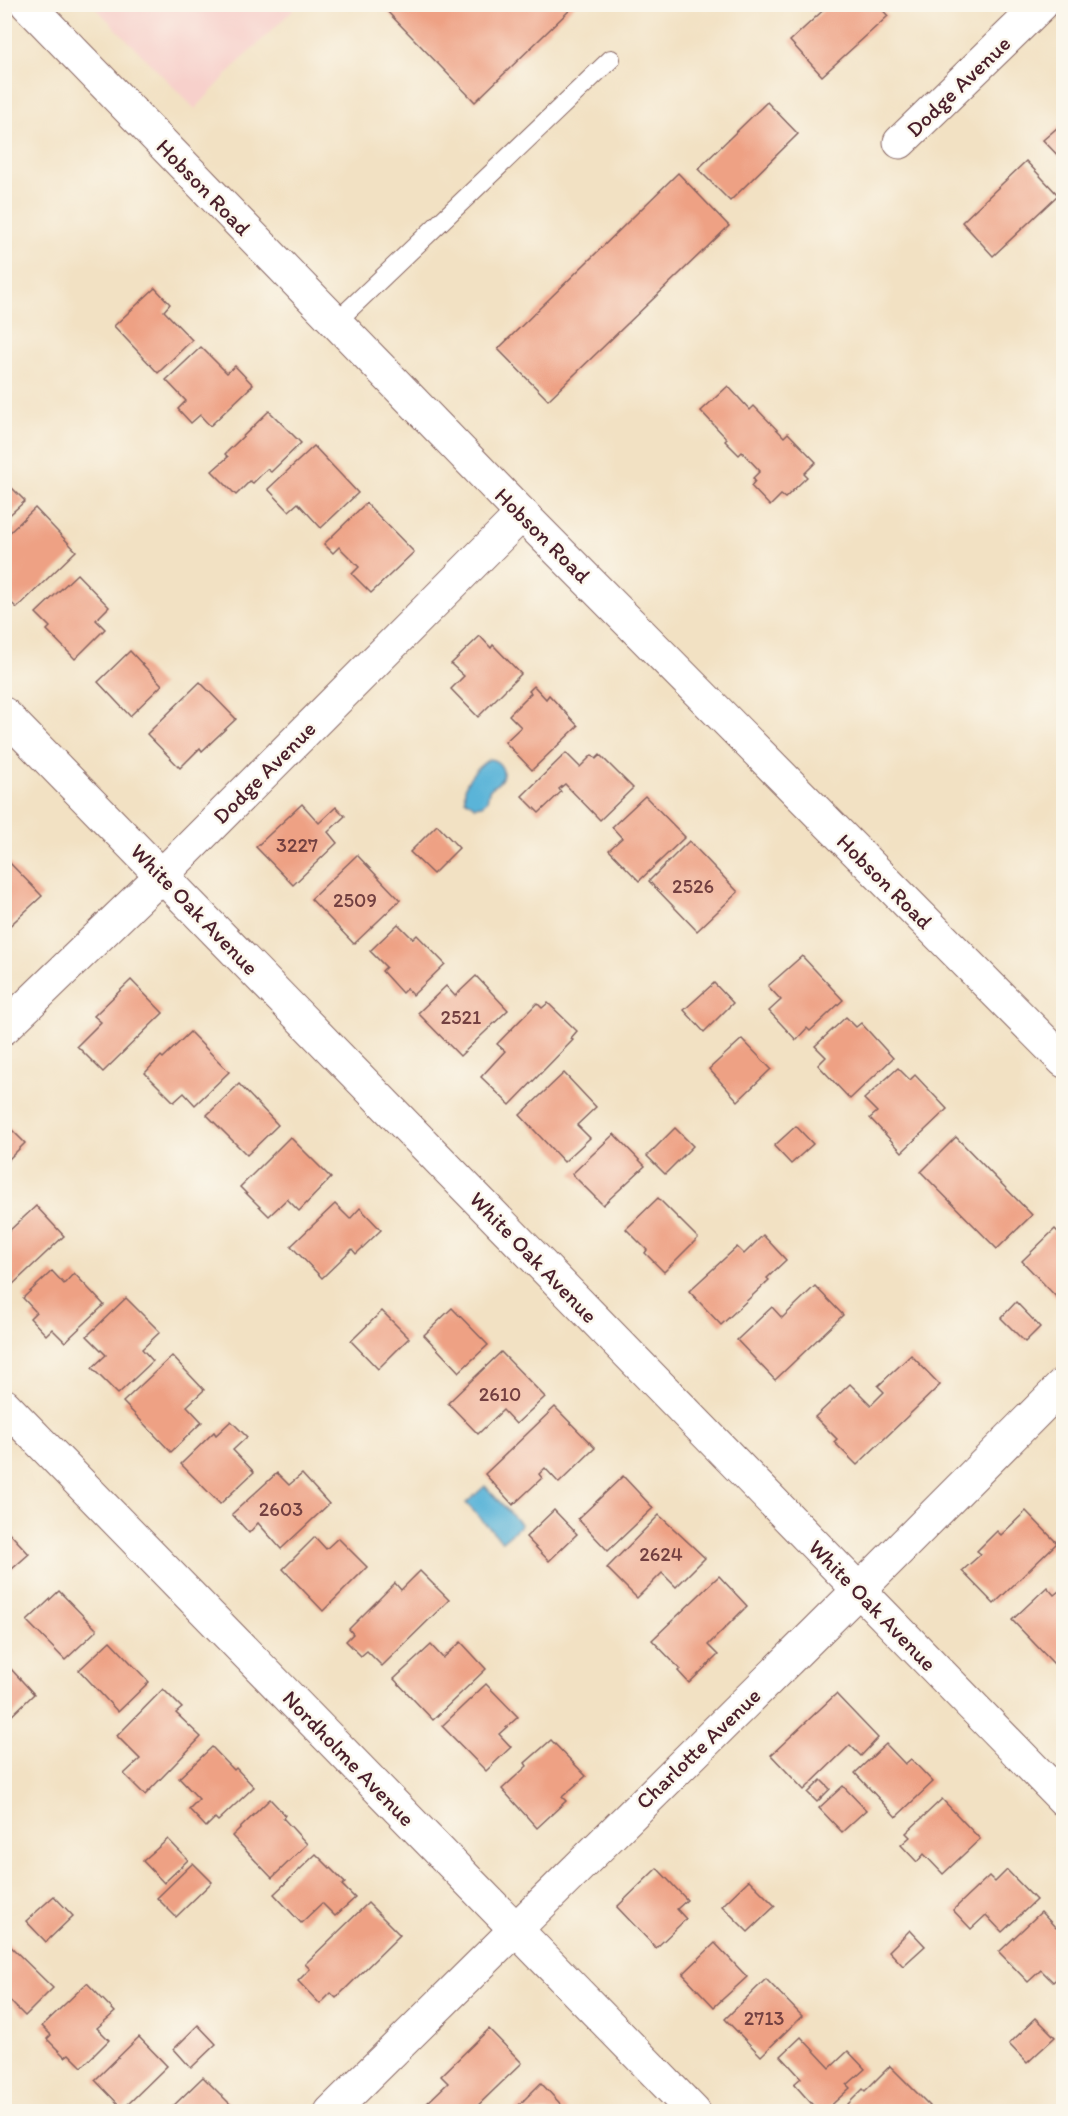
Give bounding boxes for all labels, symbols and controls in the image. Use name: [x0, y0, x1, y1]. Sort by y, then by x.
street label: Dodge Avenue: [901, 30, 1016, 143]
street label: Hobson Road: [151, 133, 257, 241]
street label: Hobson Road: [489, 482, 596, 589]
street label: Dodge Avenue: [207, 715, 321, 829]
street label: Hobson Road: [831, 828, 938, 935]
house number: 3227: [276, 833, 318, 857]
street label: White Oak Avenue: [125, 838, 264, 981]
house number: 2526: [672, 874, 714, 898]
house number: 2509: [333, 888, 377, 912]
house number: 2521: [441, 1005, 481, 1029]
street label: White Oak Avenue: [464, 1186, 603, 1329]
house number: 2610: [479, 1382, 521, 1406]
house number: 2603: [259, 1497, 303, 1521]
street label: White Oak Avenue: [803, 1534, 942, 1677]
house number: 2624: [639, 1542, 683, 1566]
street label: Charlotte Avenue: [630, 1682, 766, 1815]
street label: Nordholme Avenue: [277, 1685, 420, 1832]
house number: 2713: [744, 2006, 784, 2030]

